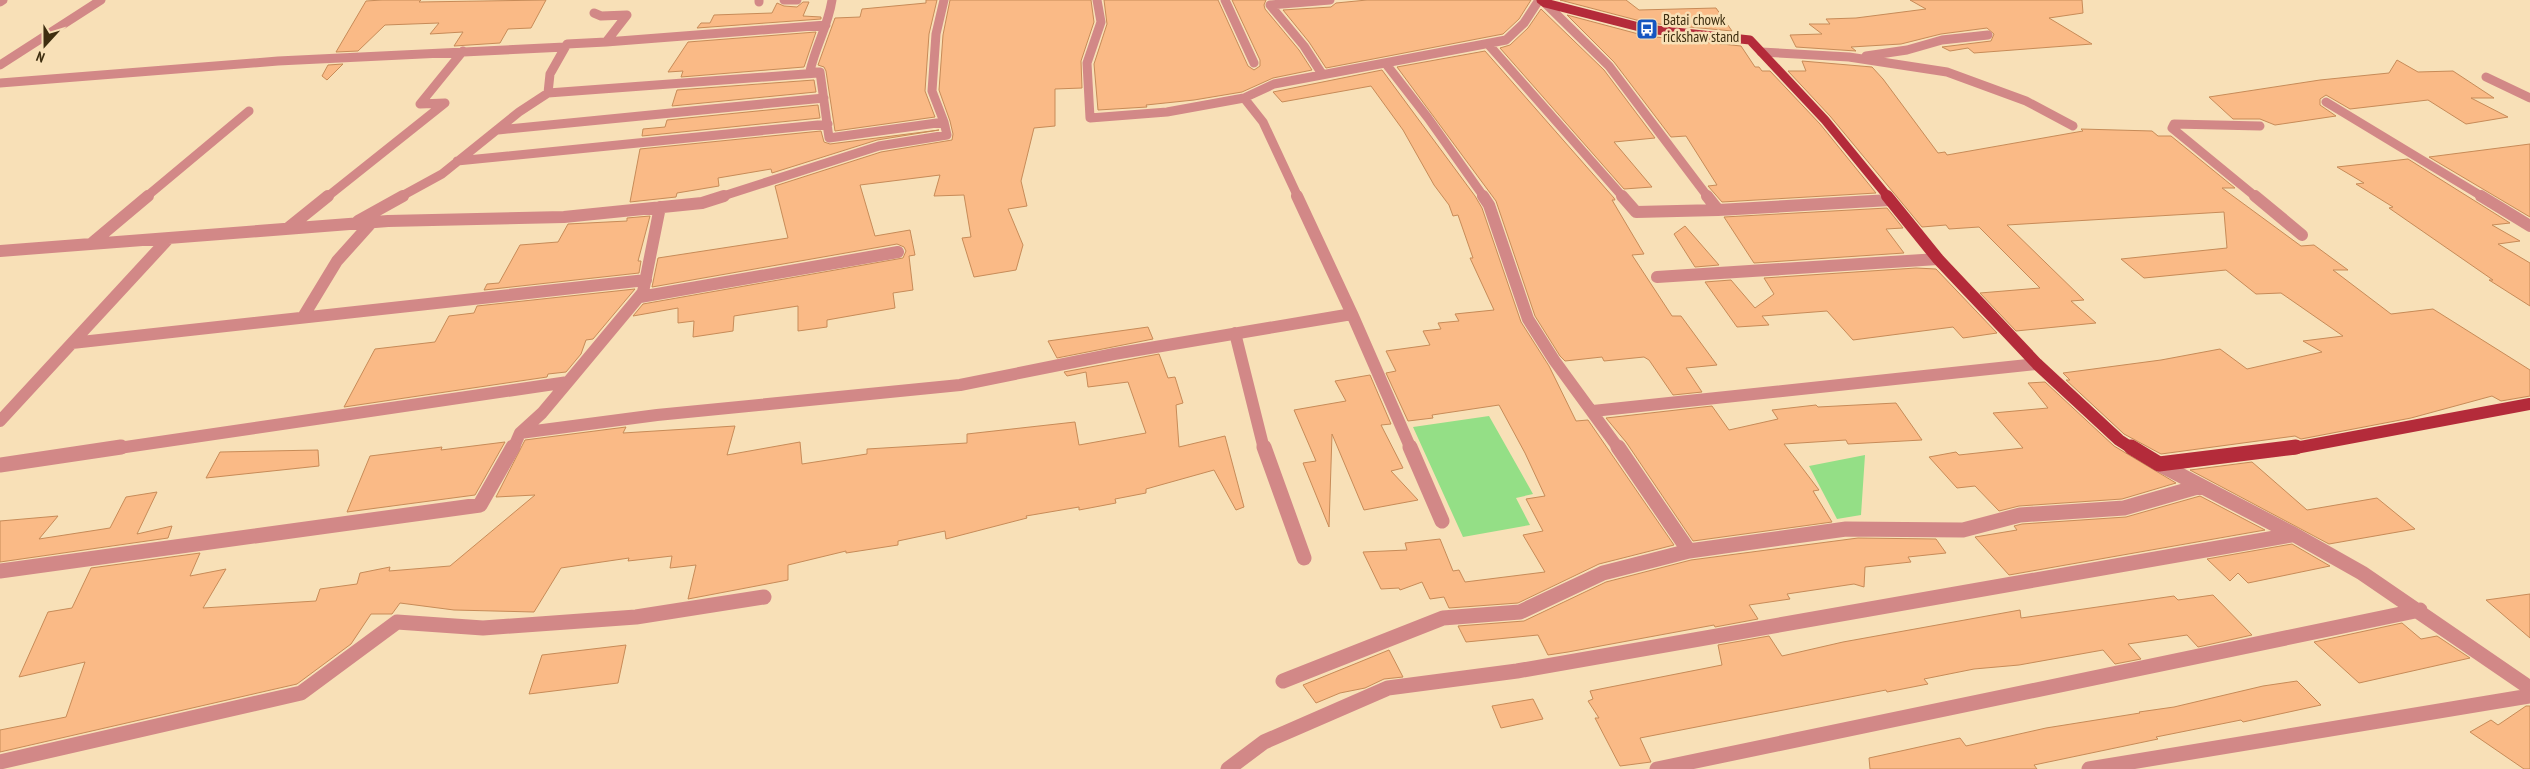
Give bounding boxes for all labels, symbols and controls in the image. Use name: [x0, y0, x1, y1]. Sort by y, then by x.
place label: Batai chowk rickshaw stand: [1663, 10, 1739, 46]
bus stop icon: Batai chowk rickshaw stand: [1635, 17, 1659, 41]
north arrow: [20, 20, 70, 70]
text: N: [34, 47, 47, 67]

